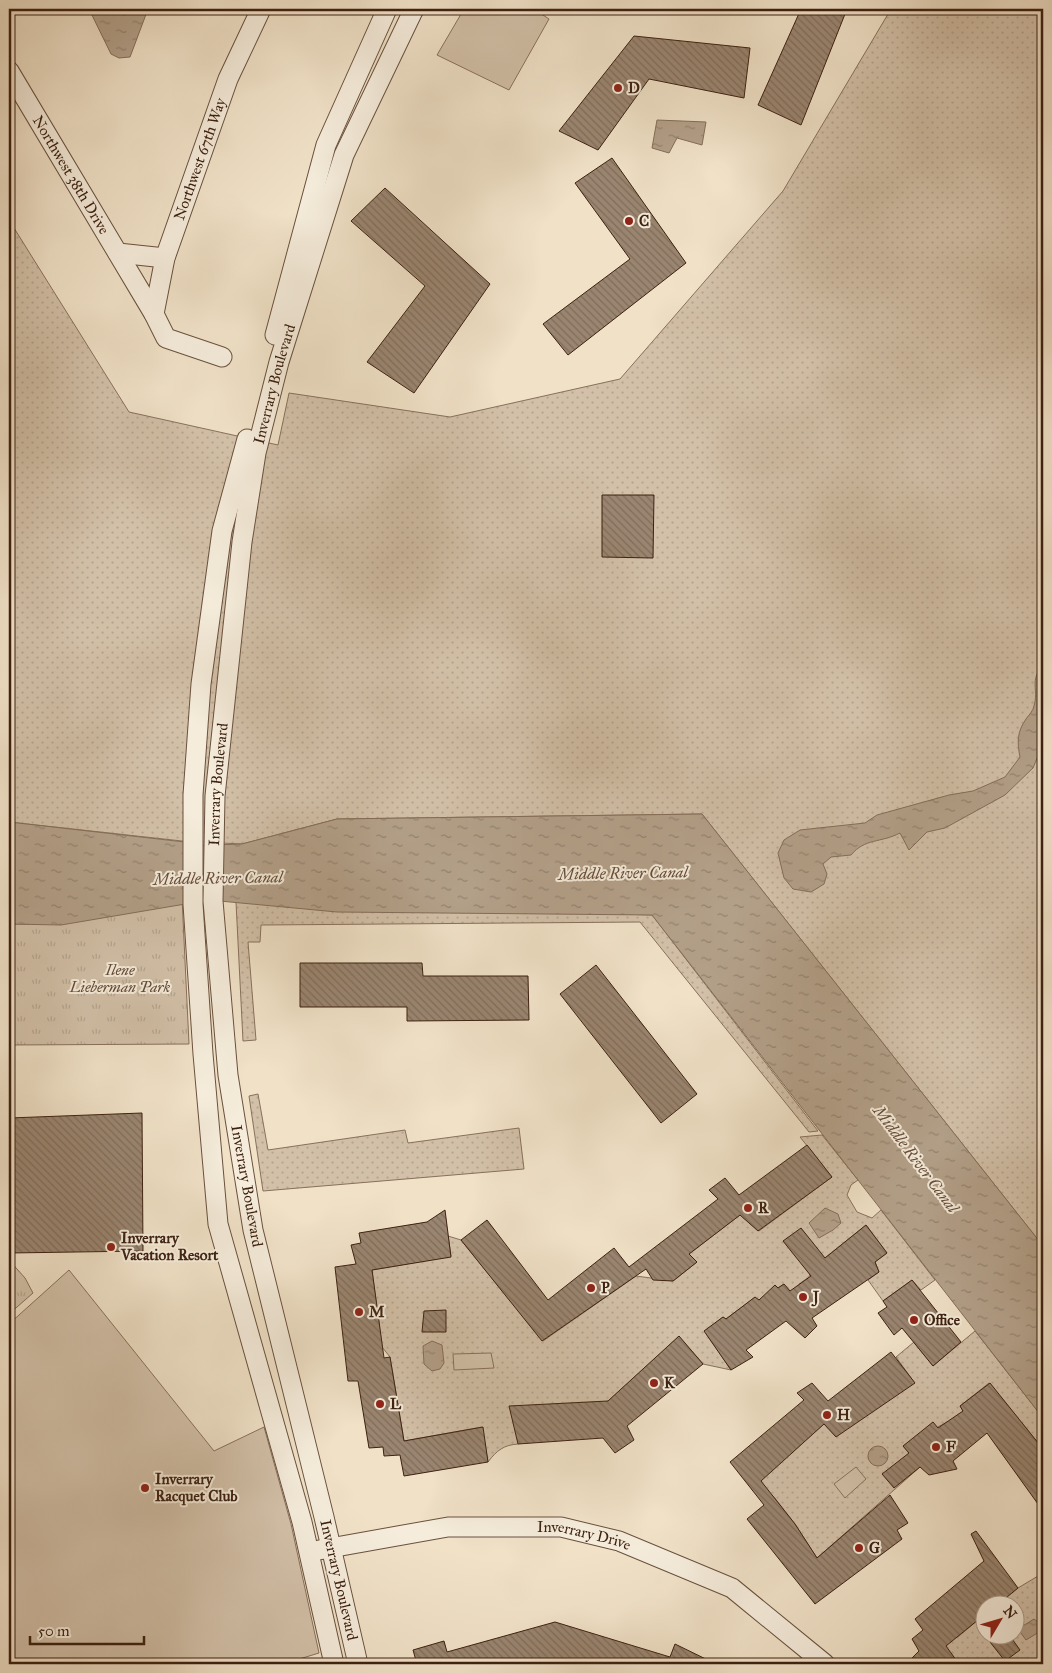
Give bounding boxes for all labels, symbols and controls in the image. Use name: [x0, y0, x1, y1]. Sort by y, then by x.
place label: D: [628, 79, 640, 97]
marker: D: [612, 82, 624, 94]
street label: Northwest 67th Way: [170, 94, 230, 223]
street label: Northwest 38th Drive: [29, 112, 113, 237]
place label: C: [639, 212, 649, 230]
marker: C: [623, 215, 635, 227]
street label: Inverrary Boulevard: [250, 321, 299, 446]
street label: Inverrary Boulevard: [205, 721, 232, 846]
water label: Middle River Canal: [556, 862, 689, 884]
water label: Middle River Canal: [151, 867, 284, 889]
park label: Ilene Lieberman Park: [69, 961, 171, 996]
water label: Middle River Canal: [868, 1100, 963, 1218]
street label: Inverrary Boulevard: [227, 1124, 267, 1249]
place label: R: [758, 1199, 770, 1217]
marker: R: [742, 1202, 754, 1214]
place label: Inverrary Vacation Resort: [120, 1229, 219, 1264]
marker: Inverrary Vacation Resort: [105, 1241, 117, 1253]
place label: P: [601, 1279, 610, 1297]
marker: P: [585, 1282, 597, 1294]
place label: J: [811, 1288, 820, 1307]
marker: J: [797, 1291, 809, 1303]
place label: M: [369, 1303, 385, 1321]
marker: M: [353, 1306, 365, 1318]
place label: Office: [924, 1311, 961, 1329]
marker: Office: [908, 1314, 920, 1326]
place label: K: [664, 1374, 676, 1392]
marker: K: [648, 1377, 660, 1389]
place label: L: [390, 1395, 402, 1413]
marker: L: [374, 1398, 386, 1410]
place label: H: [837, 1406, 850, 1424]
marker: H: [821, 1409, 833, 1421]
place label: F: [946, 1438, 956, 1456]
marker: F: [930, 1441, 942, 1453]
place label: Inverrary Racquet Club: [155, 1470, 238, 1506]
marker: Inverrary Racquet Club: [139, 1482, 151, 1494]
street label: Inverrary Boulevard: [316, 1518, 362, 1643]
street label: Inverrary Drive: [537, 1518, 634, 1554]
place label: G: [869, 1539, 880, 1557]
marker: G: [853, 1542, 865, 1554]
north arrow: [974, 1596, 1024, 1646]
text: N: [999, 1602, 1020, 1622]
scale bar: [30, 1613, 144, 1645]
text: 50 m: [38, 1622, 70, 1640]

